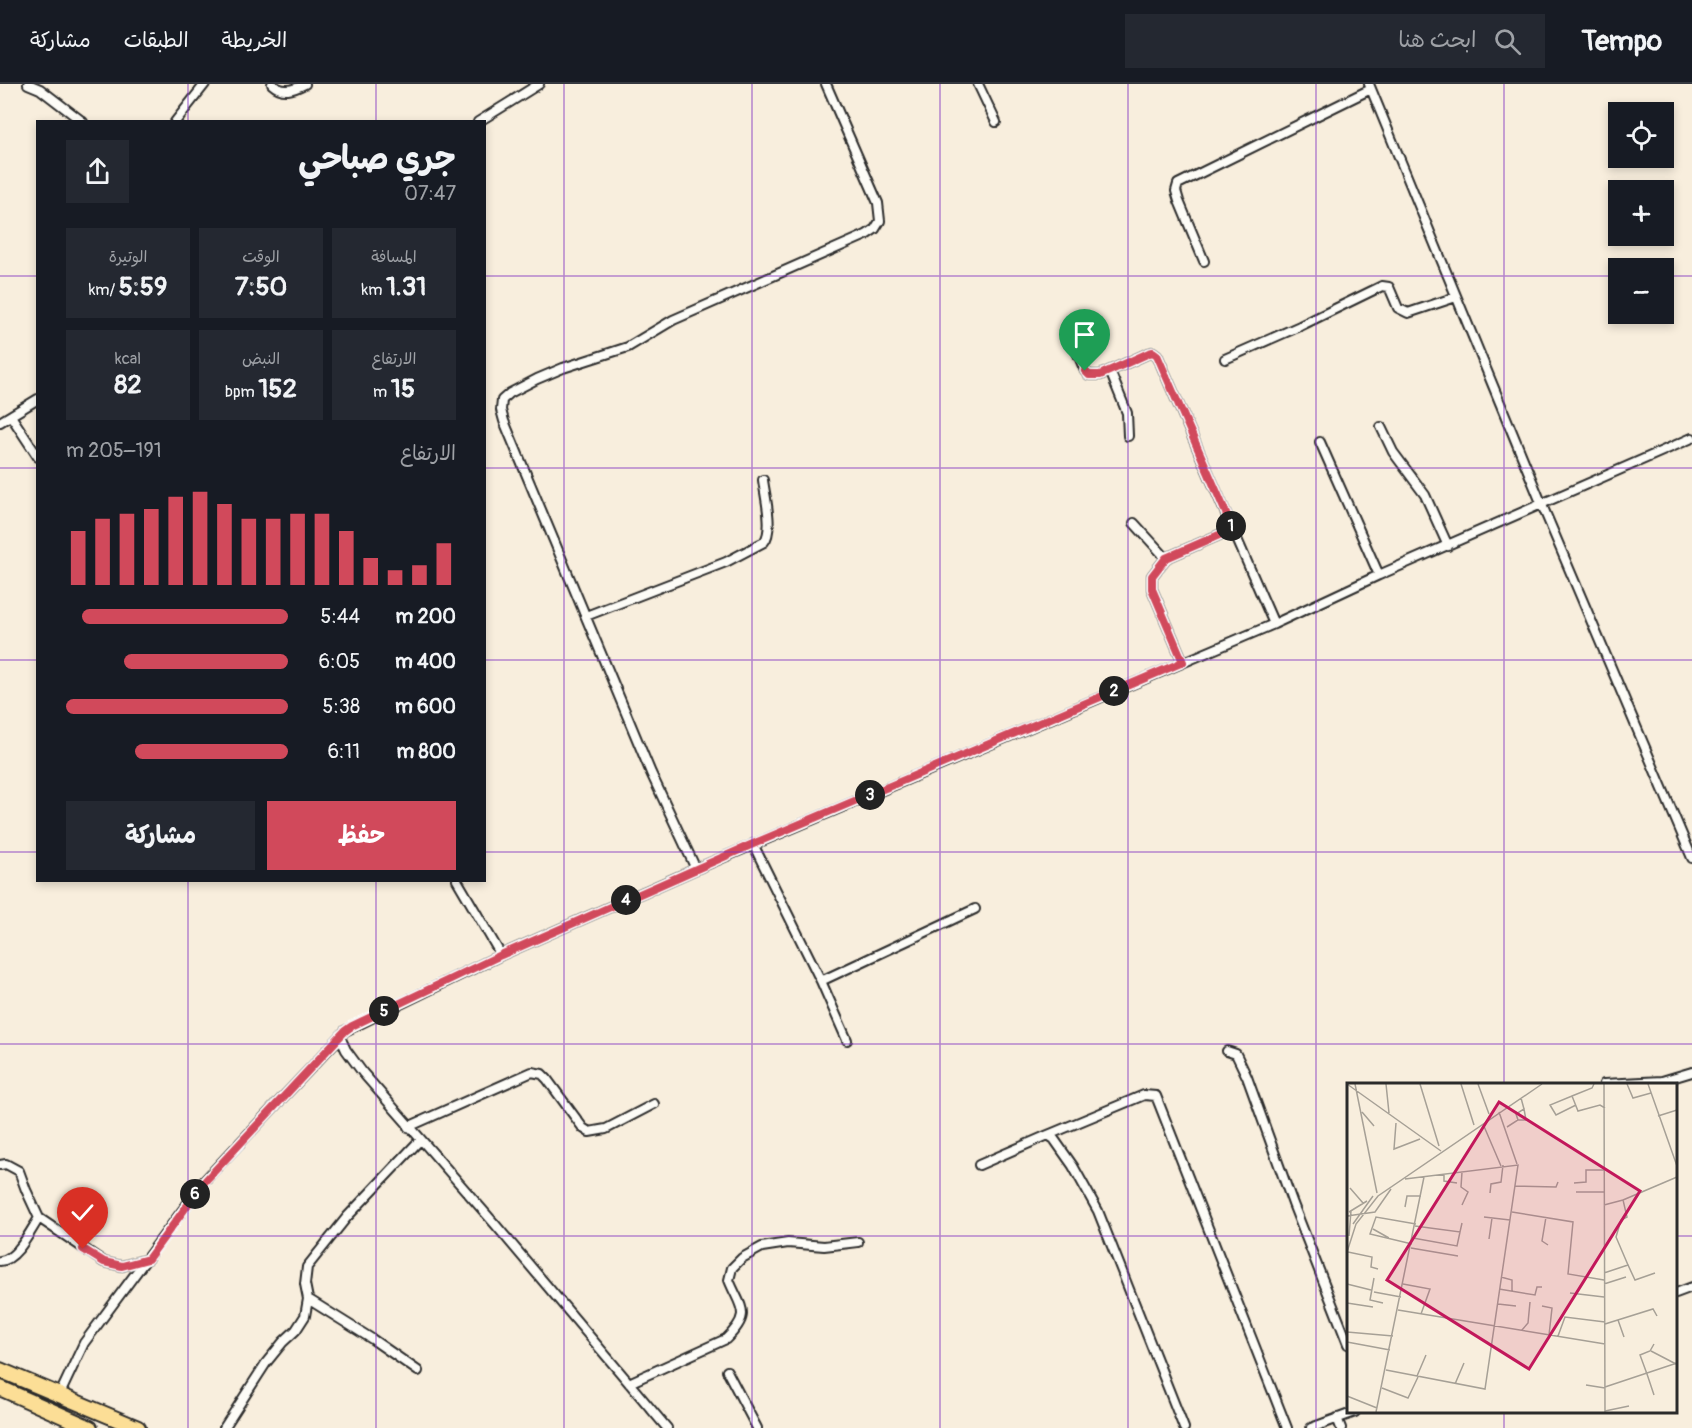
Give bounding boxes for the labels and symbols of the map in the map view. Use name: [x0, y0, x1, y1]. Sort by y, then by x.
pin: [1059, 309, 1110, 371]
pin: 1: [1216, 511, 1246, 541]
pin: 2: [1099, 676, 1129, 706]
pin: 3: [855, 780, 885, 810]
pin: 4: [611, 885, 641, 915]
pin: 5: [369, 996, 399, 1026]
inset map: [1347, 1083, 1677, 1413]
pin: 6: [180, 1179, 210, 1209]
pin: [57, 1187, 108, 1249]

